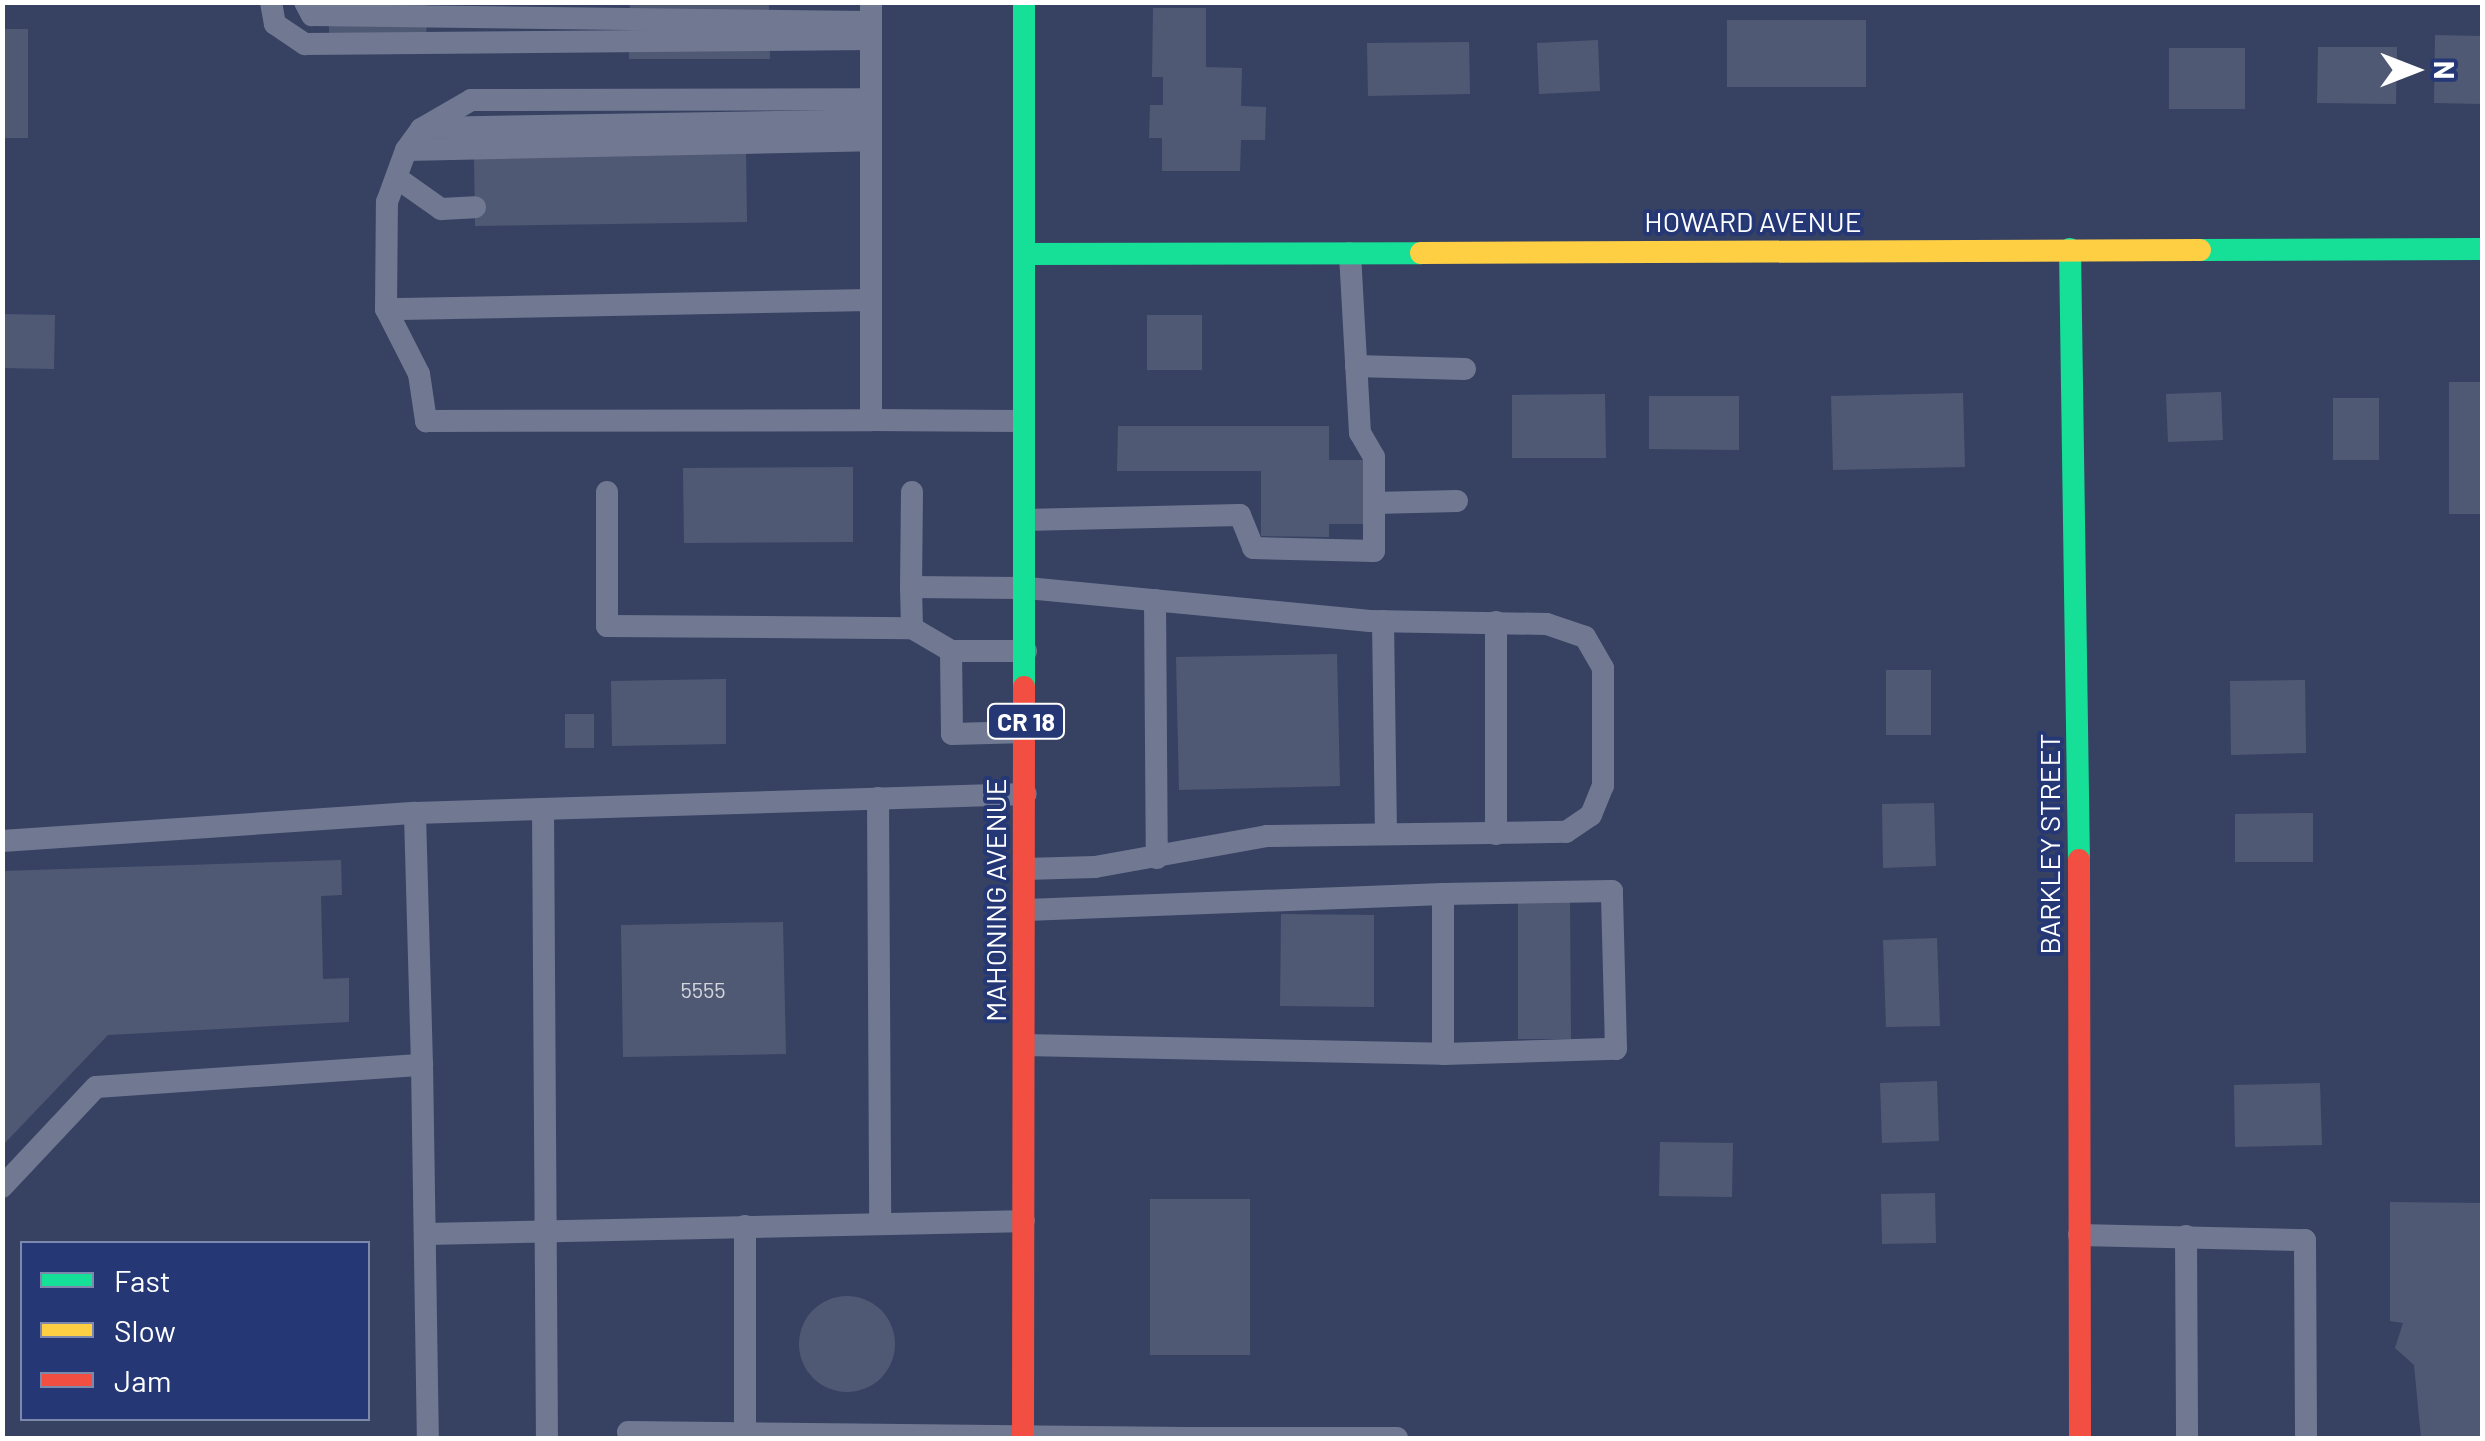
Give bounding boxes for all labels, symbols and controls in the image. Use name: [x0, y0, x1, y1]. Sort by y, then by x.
north arrow: [2365, 20, 2465, 120]
text: N: [2428, 61, 2462, 79]
street label: HOWARD AVENUE: [1644, 204, 1862, 238]
road number: CR 18: [986, 701, 1066, 741]
street label: BARKLEY STREET: [2032, 733, 2066, 955]
street label: MAHONING AVENUE: [978, 778, 1012, 1022]
house number: 5555: [680, 977, 726, 1003]
legend: [20, 1241, 370, 1421]
text: Fast: [114, 1262, 171, 1298]
text: Slow: [114, 1312, 176, 1348]
text: Jam: [114, 1362, 171, 1398]

